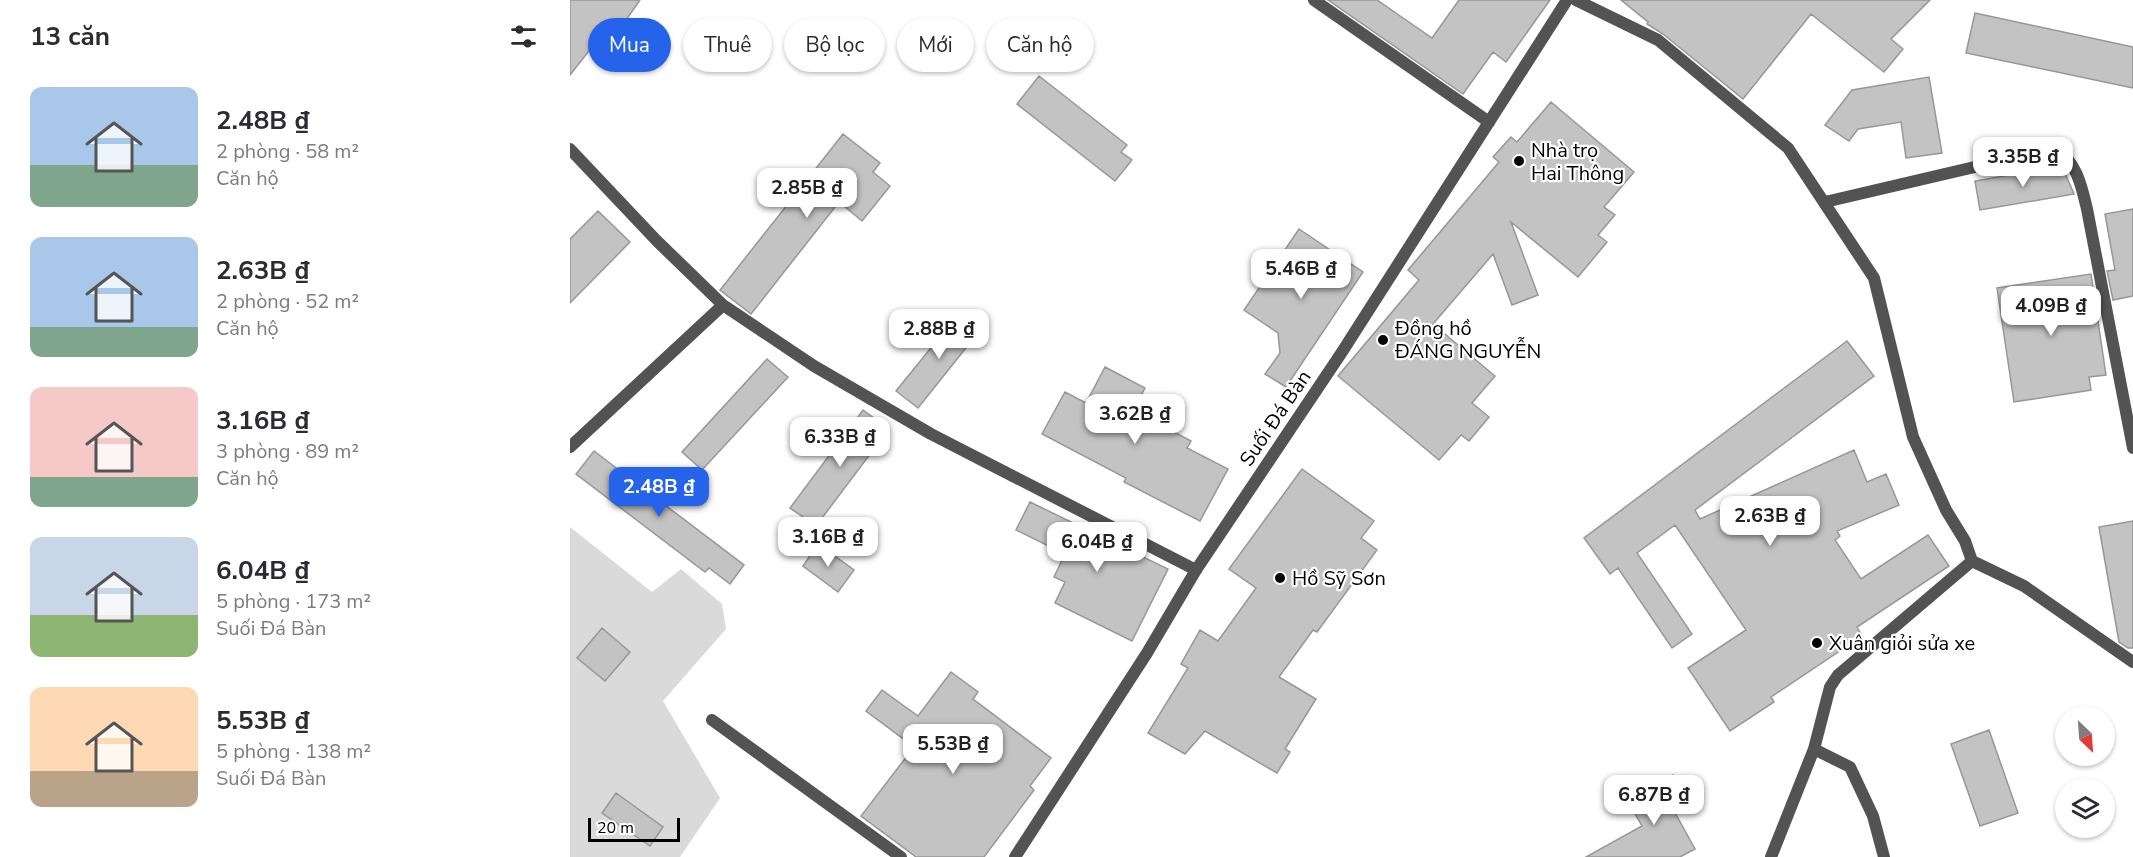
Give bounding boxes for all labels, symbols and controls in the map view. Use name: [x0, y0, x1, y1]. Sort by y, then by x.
chip: Mua: [588, 18, 671, 72]
chip: Thuê: [683, 18, 772, 72]
chip: Bộ lọc: [784, 18, 885, 72]
chip: Mới: [897, 18, 974, 72]
chip: Căn hộ: [986, 18, 1094, 72]
text: 13 căn: [30, 19, 110, 54]
icon: filters: [507, 20, 540, 53]
text: 2.48B ₫: [216, 103, 310, 138]
icon: home: [78, 111, 150, 183]
place label: Nhà trọ Hai Thông: [1531, 137, 1624, 187]
pin: 3.35B ₫: [1968, 137, 2078, 188]
text: 2 phòng · 58 m²: [216, 138, 359, 165]
text: 3.35B ₫: [1987, 143, 2059, 170]
marker: Nhà trọ Hai Thông: [1512, 154, 1526, 168]
text: Căn hộ: [216, 165, 279, 192]
pin: 2.85B ₫: [752, 168, 862, 219]
text: 2.85B ₫: [771, 174, 843, 201]
pin: 5.46B ₫: [1246, 249, 1356, 300]
text: 2.63B ₫: [216, 253, 310, 288]
text: 5.46B ₫: [1265, 255, 1337, 282]
icon: home: [78, 261, 150, 333]
pin: 4.09B ₫: [1996, 286, 2106, 337]
text: 2 phòng · 52 m²: [216, 288, 359, 315]
text: 4.09B ₫: [2015, 292, 2087, 319]
pin: 2.88B ₫: [884, 309, 994, 360]
text: Căn hộ: [216, 315, 279, 342]
text: 2.88B ₫: [903, 315, 975, 342]
place label: Đồng hồ ĐÁNG NGUYỄN: [1394, 315, 1541, 365]
marker: Đồng hồ ĐÁNG NGUYỄN: [1376, 333, 1390, 347]
street label: Suối Đá Bàn: [1233, 365, 1317, 472]
pin: 3.62B ₫: [1080, 394, 1190, 445]
text: 3.62B ₫: [1099, 400, 1171, 427]
text: 3.16B ₫: [216, 403, 310, 438]
icon: home: [78, 411, 150, 483]
pin: 6.33B ₫: [785, 417, 895, 468]
text: 6.33B ₫: [804, 423, 876, 450]
text: 3 phòng · 89 m²: [216, 438, 359, 465]
text: Căn hộ: [216, 465, 279, 492]
pin: 2.48B ₫: [604, 467, 714, 518]
text: 2.48B ₫: [623, 473, 695, 500]
pin: 2.63B ₫: [1715, 496, 1825, 547]
text: 2.63B ₫: [1734, 502, 1806, 529]
pin: 3.16B ₫: [773, 517, 883, 568]
pin: 6.04B ₫: [1042, 522, 1152, 573]
text: 3.16B ₫: [792, 523, 864, 550]
text: 6.04B ₫: [1061, 528, 1133, 555]
text: 6.04B ₫: [216, 553, 310, 588]
icon: home: [78, 561, 150, 633]
place label: Hồ Sỹ Sơn: [1292, 565, 1386, 592]
marker: Hồ Sỹ Sơn: [1273, 571, 1287, 585]
text: 5 phòng · 173 m²: [216, 588, 371, 615]
text: Suối Đá Bàn: [216, 615, 326, 642]
place label: Xuân giỏi sửa xe: [1829, 630, 1975, 657]
marker: Xuân giỏi sửa xe: [1810, 636, 1824, 650]
text: 5.53B ₫: [216, 703, 310, 738]
north arrow: [2055, 706, 2115, 766]
map controls: [2055, 706, 2115, 838]
icon: home: [78, 711, 150, 783]
pin: 5.53B ₫: [898, 724, 1008, 775]
text: 5.53B ₫: [917, 730, 989, 757]
text: 5 phòng · 138 m²: [216, 738, 371, 765]
text: Suối Đá Bàn: [216, 765, 326, 792]
pin: 6.87B ₫: [1599, 775, 1709, 826]
button: layers: [2055, 778, 2115, 838]
text: 6.87B ₫: [1618, 781, 1690, 808]
scale bar: [588, 815, 680, 842]
text: 20 m: [597, 817, 634, 839]

